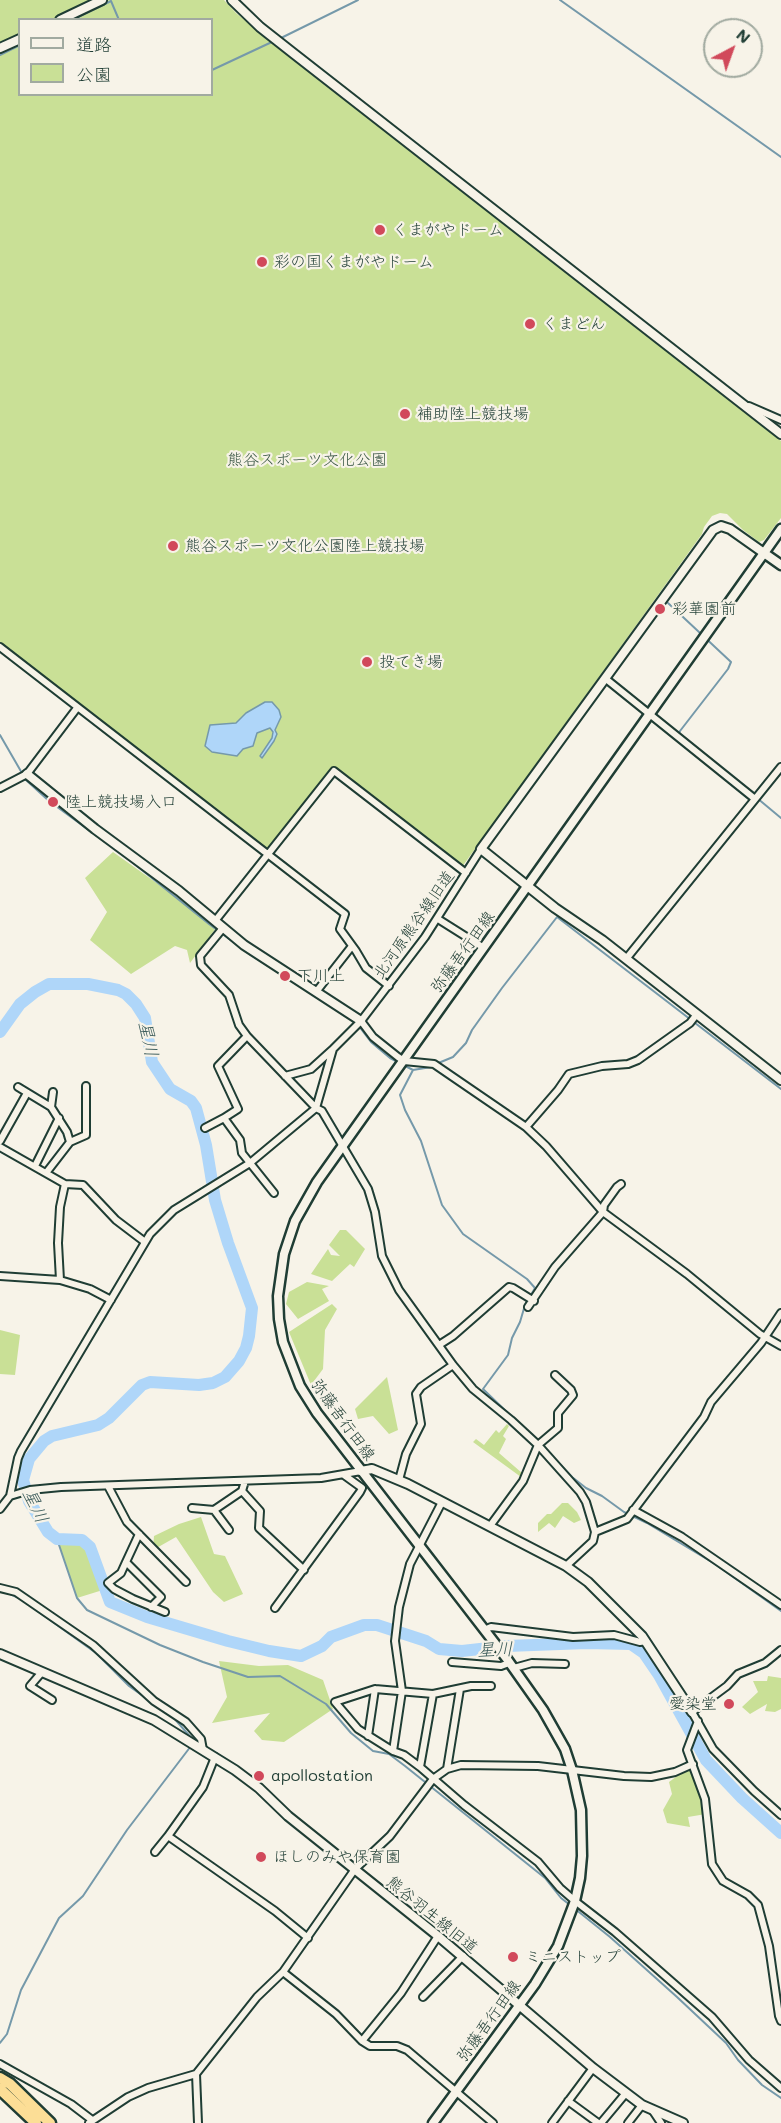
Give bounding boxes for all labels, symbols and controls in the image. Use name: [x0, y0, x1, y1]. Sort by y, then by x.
legend: [18, 18, 213, 96]
north arrow: [703, 18, 763, 78]
text: N: [732, 24, 755, 47]
text: 道路: [76, 32, 112, 56]
text: 公園: [76, 62, 112, 86]
place label: くまがやドーム: [392, 220, 504, 240]
marker: くまがやドーム: [373, 223, 387, 237]
place label: 彩の国くまがやドーム: [274, 252, 434, 272]
marker: 彩の国くまがやドーム: [255, 255, 269, 269]
place label: くまどん: [542, 314, 606, 334]
marker: くまどん: [523, 317, 537, 331]
place label: 補助陸上競技場: [417, 404, 529, 424]
marker: 補助陸上競技場: [398, 407, 412, 421]
park label: 熊谷スポーツ文化公園: [227, 450, 387, 470]
place label: 熊谷スポーツ文化公園陸上競技場: [185, 536, 425, 556]
marker: 熊谷スポーツ文化公園陸上競技場: [166, 539, 180, 553]
place label: 彩華園前: [672, 599, 736, 619]
marker: 彩華園前: [653, 602, 667, 616]
place label: 投てき場: [379, 652, 443, 672]
marker: 投てき場: [360, 655, 374, 669]
place label: 陸上競技場入口: [65, 792, 177, 812]
marker: 陸上競技場入口: [46, 795, 60, 809]
street label: 北河原熊谷線旧道: [369, 867, 459, 983]
street label: 弥藤吾行田線: [427, 908, 499, 996]
place label: 下川上: [297, 966, 345, 986]
marker: 下川上: [278, 969, 292, 983]
water label: 星川: [134, 1019, 162, 1059]
street label: 弥藤吾行田線: [307, 1376, 379, 1464]
water label: 星川: [17, 1485, 53, 1527]
water label: 星川: [477, 1639, 513, 1661]
place label: 愛染堂: [669, 1694, 717, 1714]
marker: 愛染堂: [722, 1697, 736, 1711]
place label: apollostation: [271, 1766, 373, 1786]
marker: apollostation: [252, 1769, 266, 1783]
place label: ほしのみや保育園: [273, 1847, 401, 1867]
marker: ほしのみや保育園: [254, 1850, 268, 1864]
street label: 熊谷羽生線旧道: [382, 1872, 482, 1958]
place label: ミニストップ: [525, 1947, 621, 1967]
marker: ミニストップ: [506, 1950, 520, 1964]
street label: 弥藤吾行田線: [453, 1977, 525, 2065]

